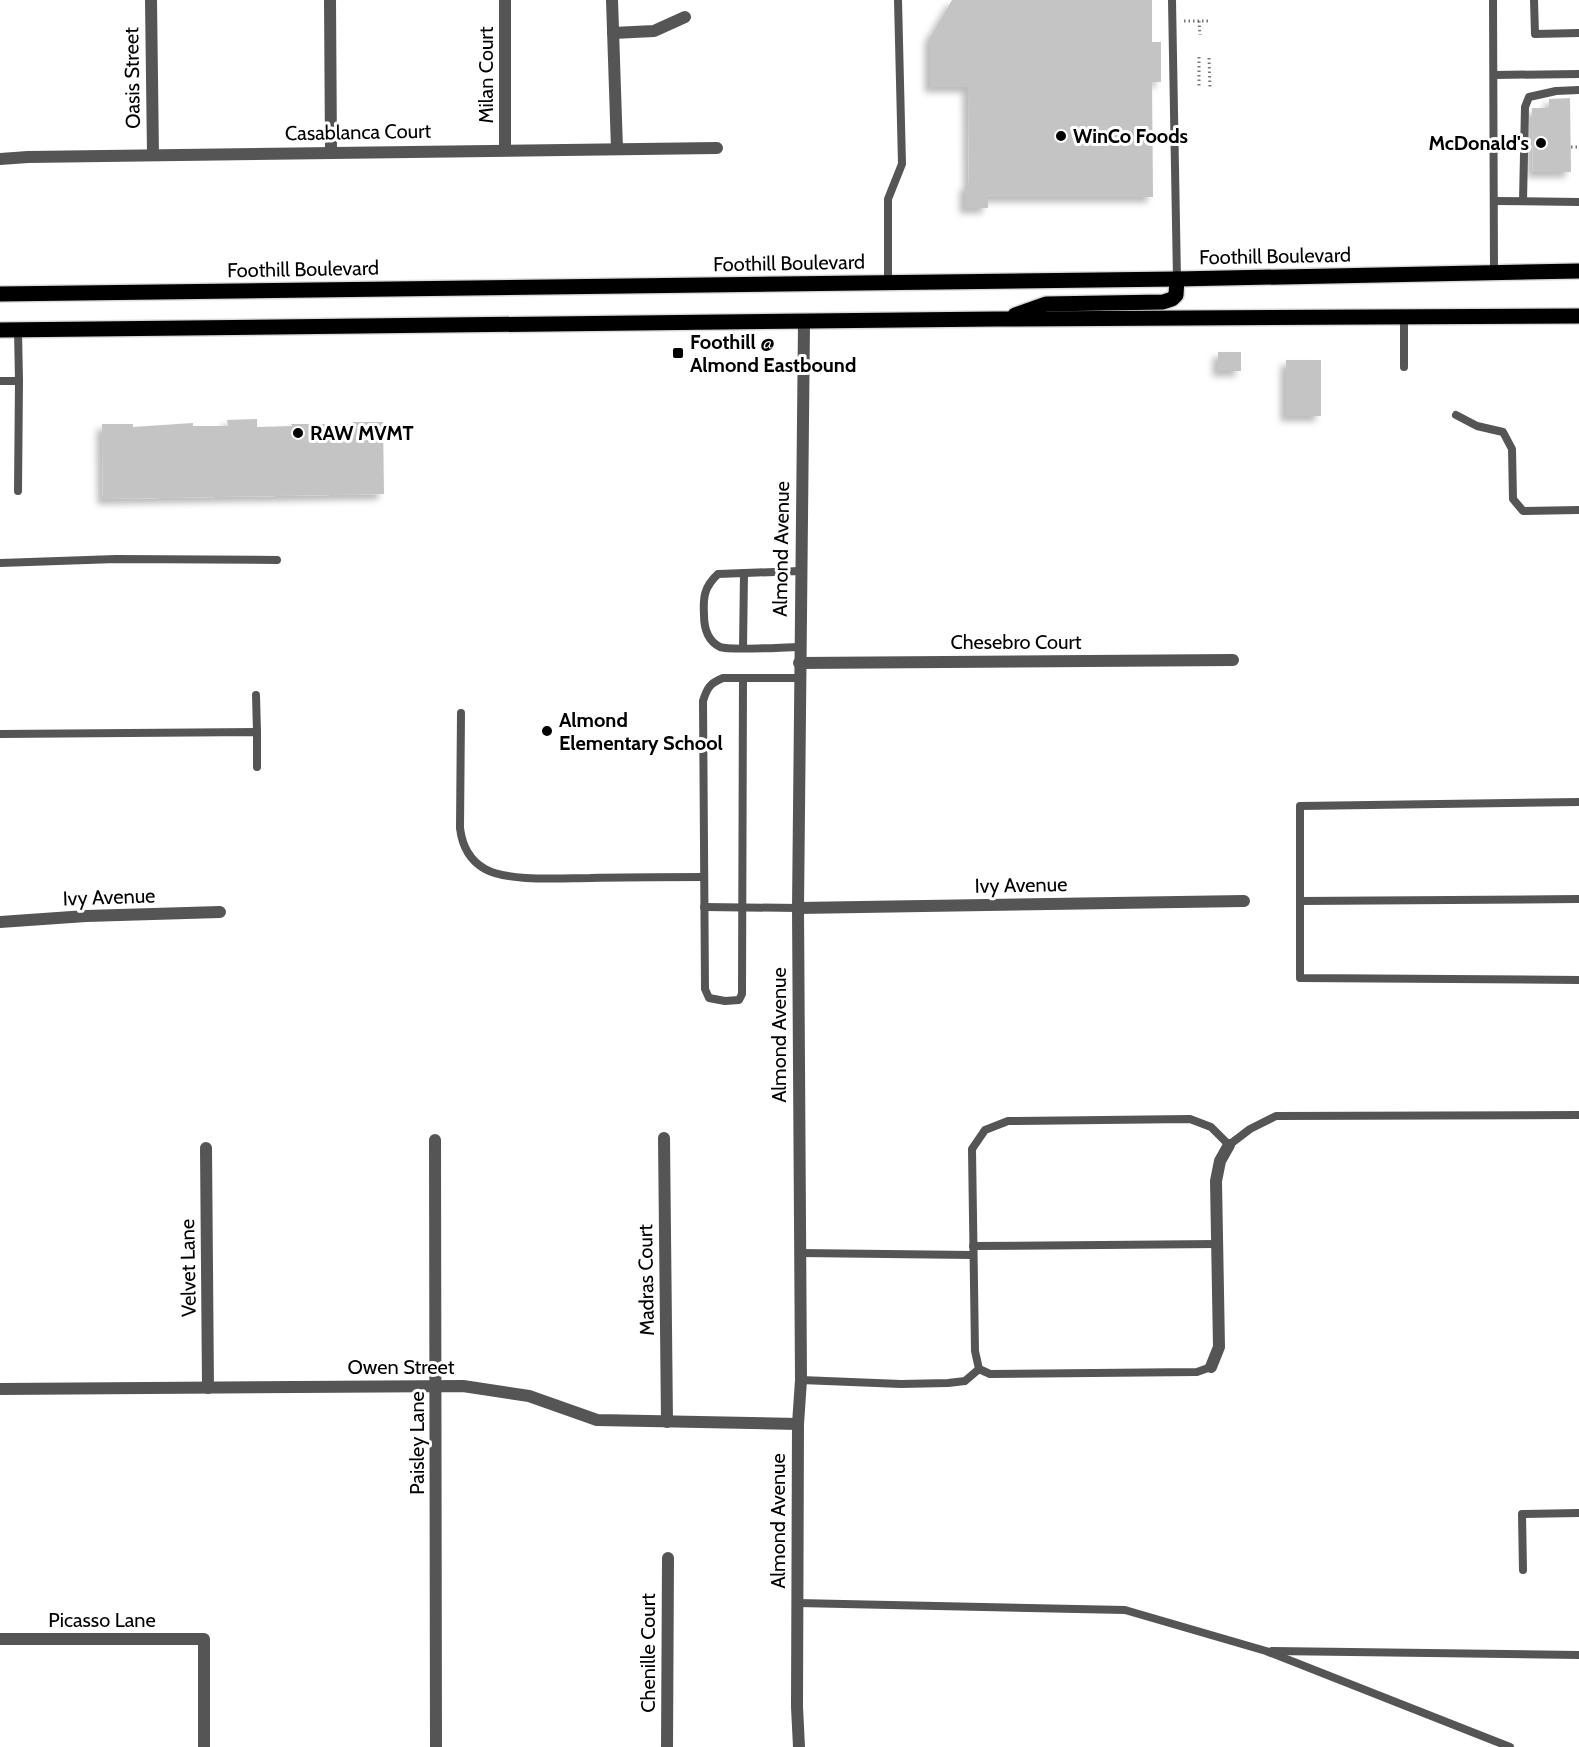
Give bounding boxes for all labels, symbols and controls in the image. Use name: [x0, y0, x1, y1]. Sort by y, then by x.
street label: Milan Court: [474, 26, 498, 123]
street label: Oasis Street: [119, 27, 145, 129]
street label: Casablanca Court: [285, 119, 432, 145]
place label: WinCo Foods: [1073, 124, 1188, 148]
marker: WinCo Foods: [1054, 129, 1068, 143]
place label: McDonald's: [1428, 131, 1529, 155]
marker: McDonald's: [1534, 136, 1548, 150]
street label: Foothill Boulevard: [1199, 243, 1351, 269]
street label: Foothill Boulevard: [713, 250, 865, 276]
street label: Foothill Boulevard: [227, 256, 379, 282]
place label: Foothill @ Almond Eastbound: [690, 330, 856, 377]
marker: Foothill @ Almond Eastbound: [671, 346, 685, 360]
place label: RAW MVMT: [310, 421, 414, 445]
marker: RAW MVMT: [291, 426, 305, 440]
street label: Almond Avenue: [768, 481, 794, 617]
street label: Chesebro Court: [950, 630, 1082, 654]
place label: Almond Elementary School: [559, 708, 723, 755]
marker: Almond Elementary School: [540, 724, 554, 738]
street label: Ivy Avenue: [974, 872, 1068, 898]
street label: Ivy Avenue: [62, 883, 156, 911]
street label: Almond Avenue: [767, 967, 791, 1103]
street label: Velvet Lane: [175, 1219, 201, 1317]
street label: Madras Court: [633, 1224, 659, 1336]
street label: Owen Street: [347, 1355, 455, 1379]
street label: Paisley Lane: [405, 1391, 429, 1495]
street label: Almond Avenue: [766, 1453, 790, 1589]
street label: Chenille Court: [636, 1593, 660, 1713]
street label: Picasso Lane: [48, 1608, 156, 1632]

